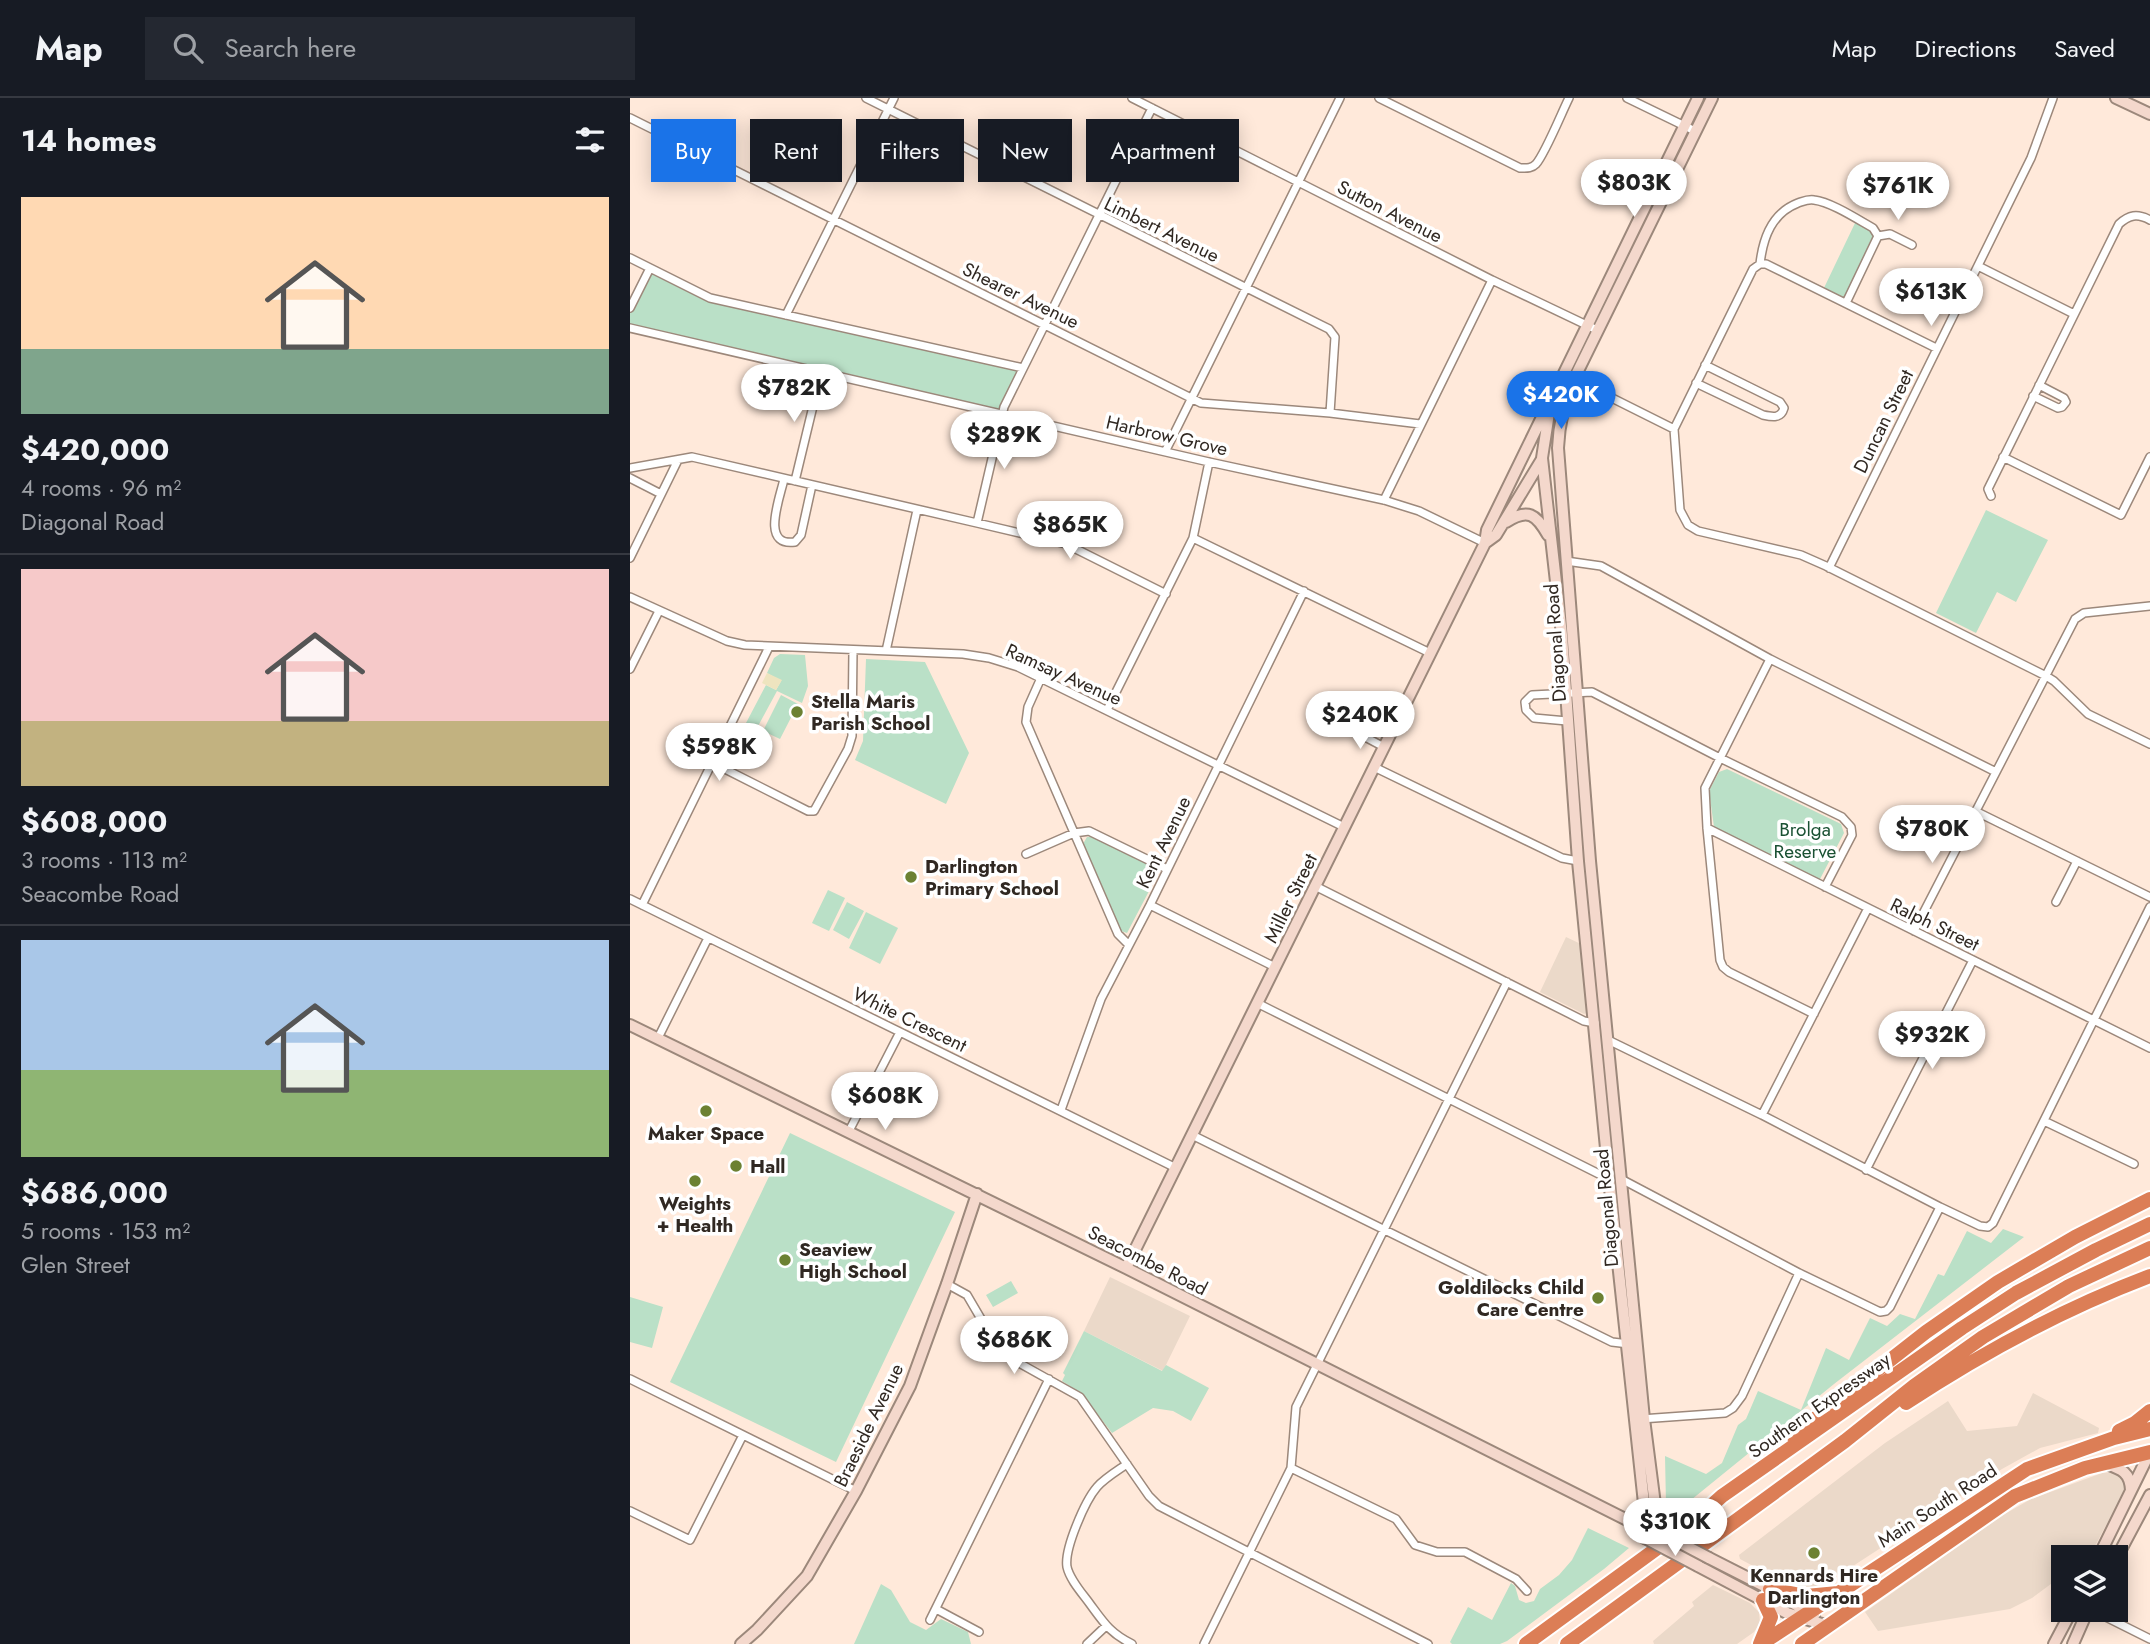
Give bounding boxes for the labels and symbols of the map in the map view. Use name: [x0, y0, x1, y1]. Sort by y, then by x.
pin: $803K: [1585, 159, 1683, 219]
pin: $761K: [1849, 162, 1947, 222]
street label: Sutton Avenue: [1333, 173, 1447, 250]
street label: Limbert Avenue: [1100, 190, 1224, 269]
street label: Shearer Avenue: [958, 256, 1084, 335]
pin: $613K: [1882, 268, 1980, 328]
pin: $782K: [745, 364, 843, 424]
street label: Duncan Street: [1847, 365, 1920, 478]
pin: $420K: [1512, 372, 1610, 431]
street label: Harbrow Grove: [1103, 408, 1231, 463]
pin: $289K: [955, 412, 1053, 471]
pin: $865K: [1021, 502, 1119, 561]
street label: Diagonal Road: [1538, 583, 1573, 703]
street label: Ramsay Avenue: [1001, 637, 1126, 712]
place label: Stella Maris Parish School: [811, 688, 930, 737]
pin: $240K: [1311, 692, 1409, 751]
marker: Stella Maris Parish School: [789, 704, 805, 720]
pin: $598K: [670, 724, 768, 783]
street label: Kent Avenue: [1130, 791, 1197, 893]
pin: $780K: [1883, 806, 1981, 865]
park label: Brolga Reserve: [1774, 816, 1837, 865]
street label: Miller Street: [1257, 849, 1324, 947]
place label: Darlington Primary School: [925, 853, 1059, 902]
marker: Darlington Primary School: [903, 869, 919, 885]
street label: Ralph Street: [1886, 891, 1984, 958]
street label: White Crescent: [848, 980, 972, 1059]
pin: $932K: [1883, 1012, 1981, 1071]
pin: $608K: [836, 1072, 934, 1132]
marker: Maker Space: [698, 1103, 714, 1119]
place label: Maker Space: [648, 1120, 764, 1147]
street label: Diagonal Road: [1588, 1148, 1625, 1268]
place label: Hall: [750, 1153, 785, 1180]
marker: Hall: [728, 1158, 744, 1174]
marker: Weights + Health: [687, 1173, 703, 1189]
place label: Weights + Health: [657, 1190, 733, 1239]
street label: Seacombe Road: [1083, 1219, 1212, 1302]
place label: Seaview High School: [799, 1236, 907, 1285]
marker: Seaview High School: [777, 1252, 793, 1268]
place label: Goldilocks Child Care Centre: [1438, 1274, 1584, 1323]
marker: Goldilocks Child Care Centre: [1590, 1290, 1606, 1306]
pin: $686K: [965, 1316, 1063, 1376]
street label: Southern Expressway: [1743, 1346, 1896, 1465]
street label: Braeside Avenue: [827, 1359, 910, 1491]
street label: Main South Road: [1872, 1457, 2002, 1554]
pin: $310K: [1626, 1498, 1724, 1558]
marker: Kennards Hire Darlington: [1806, 1545, 1822, 1561]
place label: Kennards Hire Darlington: [1750, 1562, 1878, 1611]

